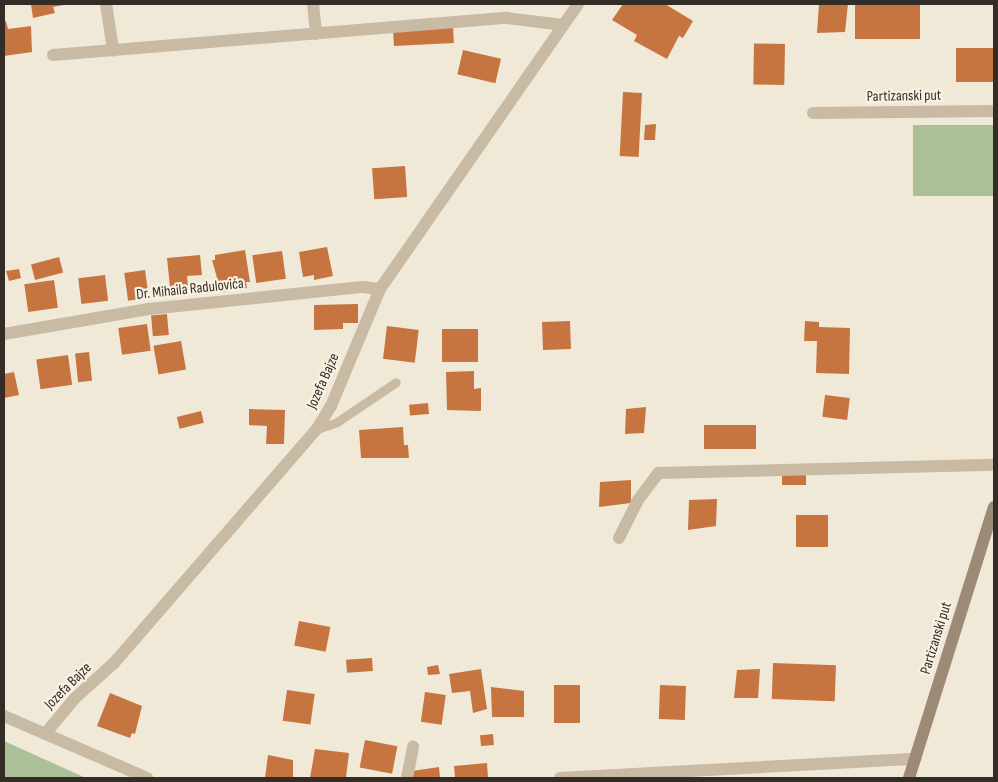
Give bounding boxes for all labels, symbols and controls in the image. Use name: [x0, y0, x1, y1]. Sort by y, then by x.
street label: Partizanski put: [867, 86, 941, 106]
street label: Dr. Mihaila Radulovića: [135, 274, 245, 304]
street label: Jozefa Bajze: [303, 350, 343, 412]
street label: Partizanski put: [916, 600, 956, 676]
street label: Jozefa Bajze: [41, 659, 95, 713]

